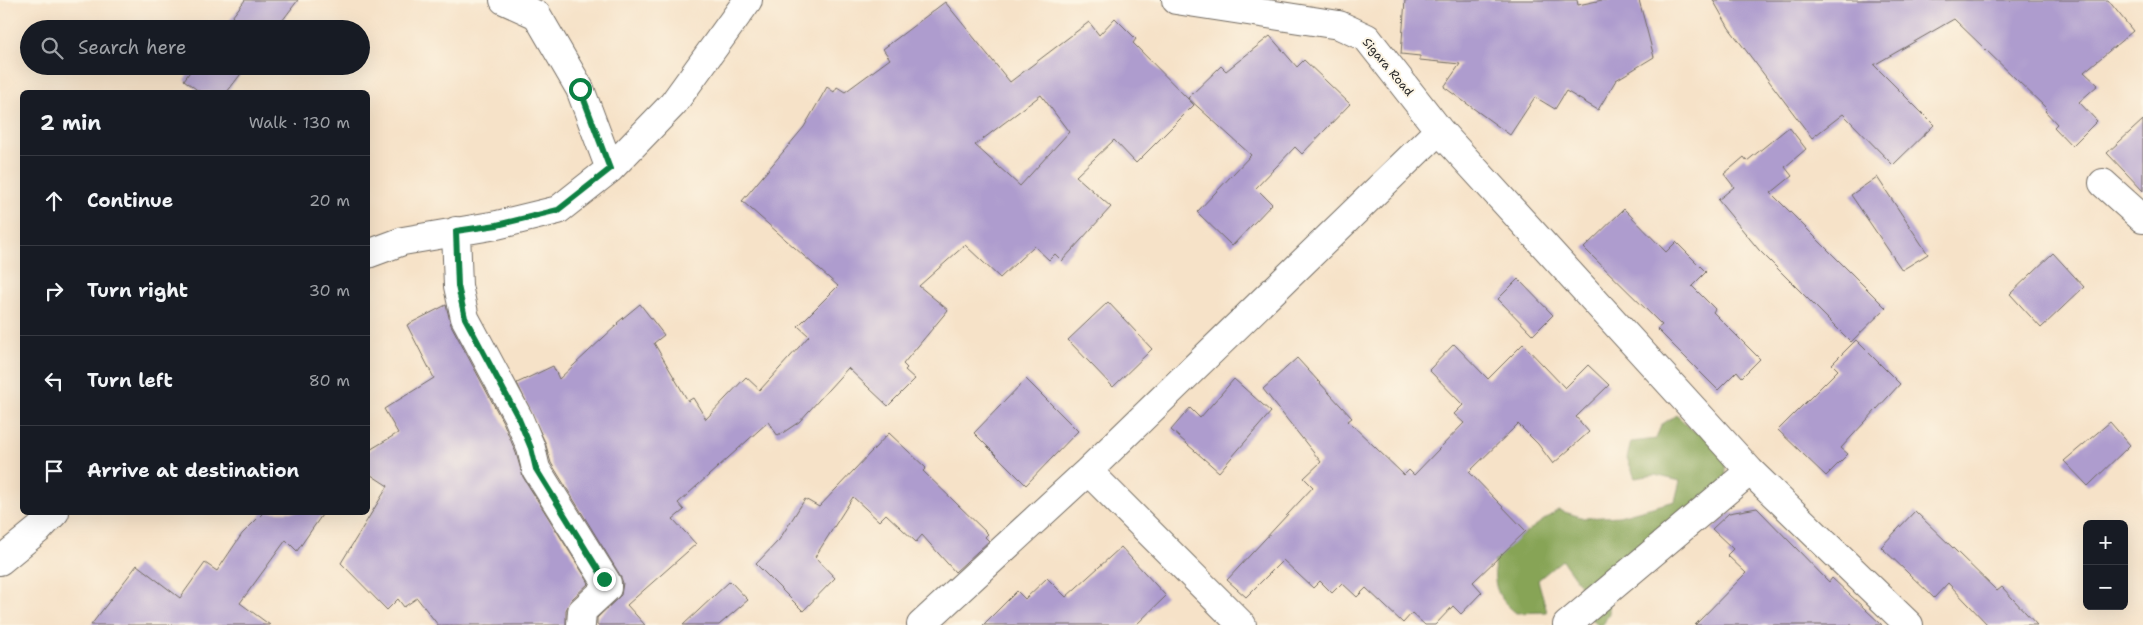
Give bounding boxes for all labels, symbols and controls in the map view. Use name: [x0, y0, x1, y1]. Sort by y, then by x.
search box: [20, 20, 370, 75]
icon: search: [38, 34, 66, 62]
text: Search here: [78, 35, 187, 60]
street label: Sigara Road: [1359, 35, 1417, 100]
route start: [569, 78, 592, 101]
text: 2 min: [40, 109, 101, 137]
text: Walk · 130 m: [249, 112, 350, 133]
icon: ahead: [40, 187, 68, 215]
text: Continue: [87, 188, 173, 213]
text: 20 m: [309, 190, 350, 211]
icon: right: [40, 277, 68, 305]
text: Turn right: [87, 278, 188, 303]
text: 30 m: [309, 280, 350, 301]
icon: left: [40, 367, 68, 395]
text: Turn left: [87, 368, 173, 393]
text: 80 m: [309, 370, 350, 391]
icon: arrive: [40, 457, 68, 485]
text: Arrive at destination: [87, 458, 299, 483]
map controls: [2083, 520, 2128, 610]
button: +: [2083, 520, 2128, 565]
button: −: [2083, 565, 2128, 610]
route end: [593, 568, 616, 591]

